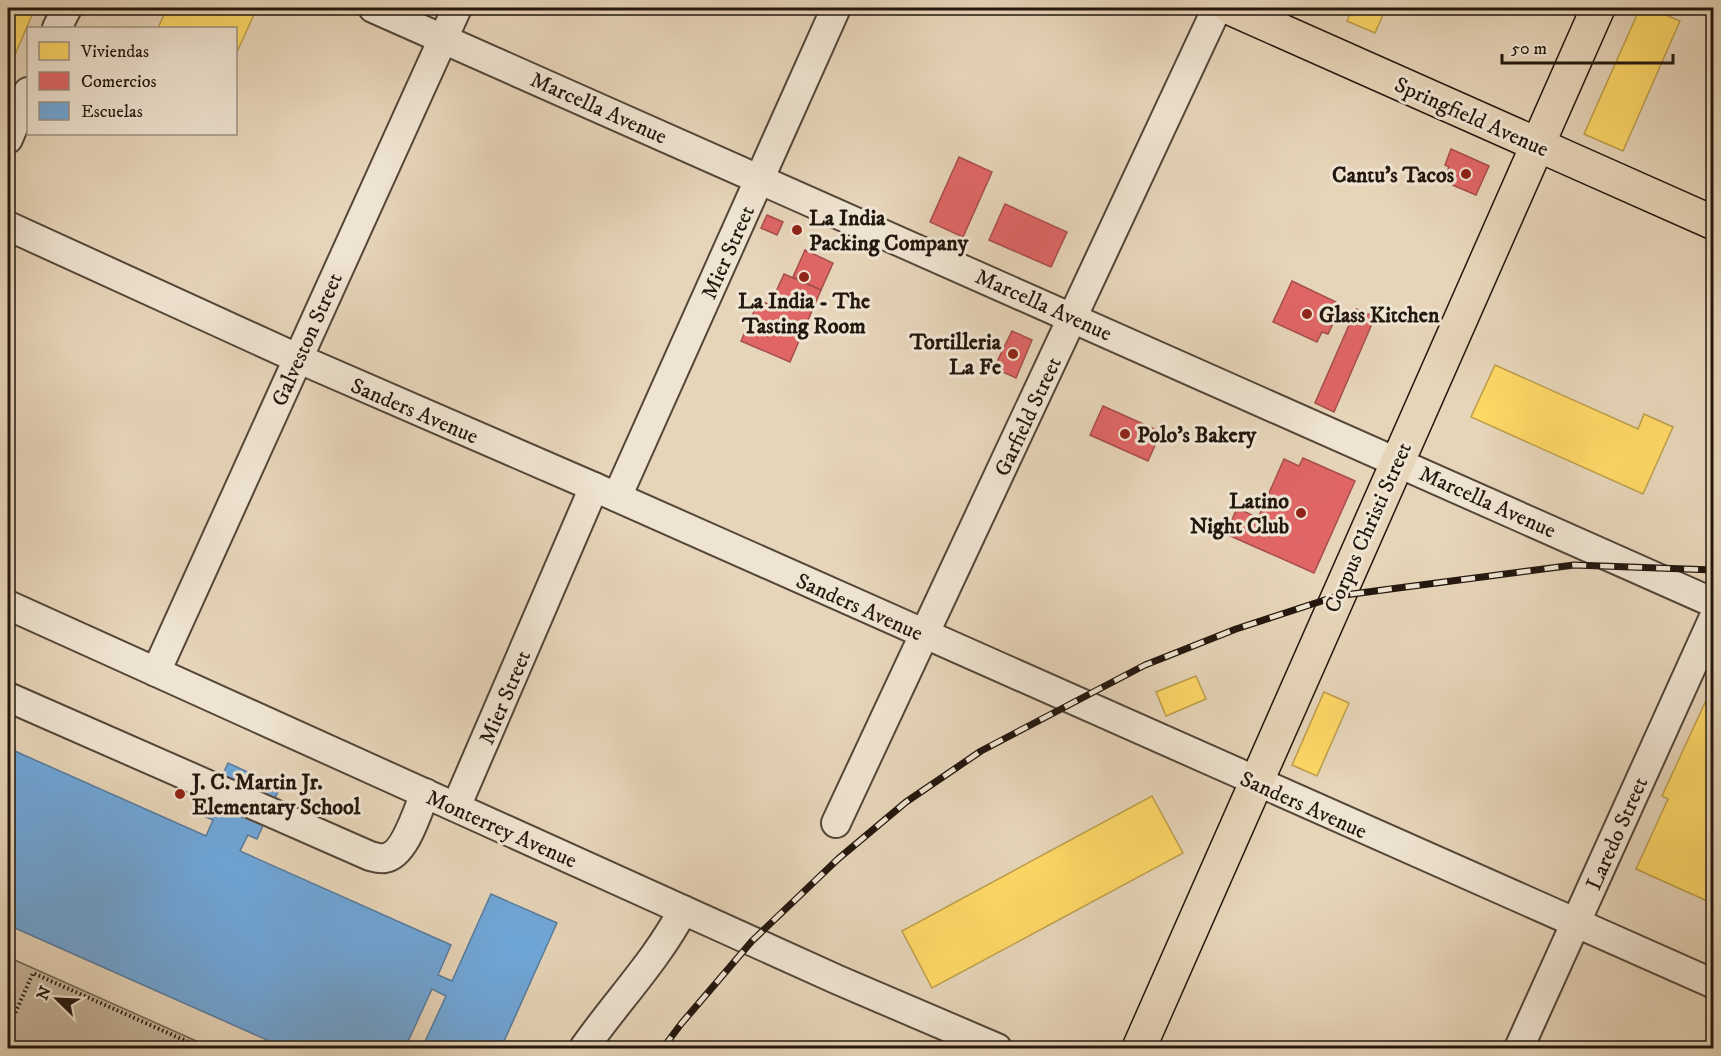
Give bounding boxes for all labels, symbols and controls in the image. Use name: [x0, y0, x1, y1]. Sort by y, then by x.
legend: [27, 27, 237, 135]
scale bar: [1502, 27, 1673, 65]
text: 50 m: [1511, 38, 1547, 60]
text: Viviendas: [80, 41, 149, 63]
street label: Marcella Avenue: [526, 66, 671, 151]
text: Comercios: [81, 71, 156, 93]
street label: Springfield Avenue: [1390, 71, 1553, 163]
text: Escuelas: [81, 101, 143, 123]
place label: Cantu's Tacos: [1332, 162, 1455, 189]
marker: Cantu's Tacos: [1459, 167, 1473, 181]
street label: Mier Street: [696, 202, 761, 304]
place label: La India Packing Company: [809, 205, 969, 257]
marker: La India Packing Company: [790, 223, 804, 237]
street label: Marcella Avenue: [971, 263, 1116, 348]
street label: Galveston Street: [266, 269, 349, 411]
marker: La India - The Tasting Room: [797, 270, 811, 284]
place label: La India - The Tasting Room: [738, 288, 870, 340]
place label: Glass Kitchen: [1319, 302, 1440, 329]
marker: Glass Kitchen: [1300, 307, 1314, 321]
place label: Tortilleria La Fe: [909, 329, 1002, 381]
marker: Tortilleria La Fe: [1006, 347, 1020, 361]
street label: Garfield Street: [989, 353, 1068, 481]
street label: Sanders Avenue: [347, 372, 482, 450]
place label: Polo's Bakery: [1137, 422, 1257, 449]
marker: Polo's Bakery: [1118, 427, 1132, 441]
street label: Corpus Christi Street: [1319, 438, 1418, 617]
street label: Marcella Avenue: [1415, 460, 1560, 545]
place label: Latino Night Club: [1190, 488, 1289, 540]
marker: Latino Night Club: [1294, 506, 1308, 520]
street label: Sanders Avenue: [792, 567, 927, 647]
street label: Mier Street: [473, 646, 537, 749]
street label: Sanders Avenue: [1236, 765, 1371, 845]
place label: J. C. Martin Jr. Elementary School: [189, 769, 361, 821]
street label: Laredo Street: [1580, 773, 1654, 894]
street label: Monterrey Avenue: [422, 784, 581, 875]
marker: J. C. Martin Jr. Elementary School: [173, 787, 187, 801]
north arrow: [27, 969, 87, 1029]
text: N: [32, 983, 56, 1003]

